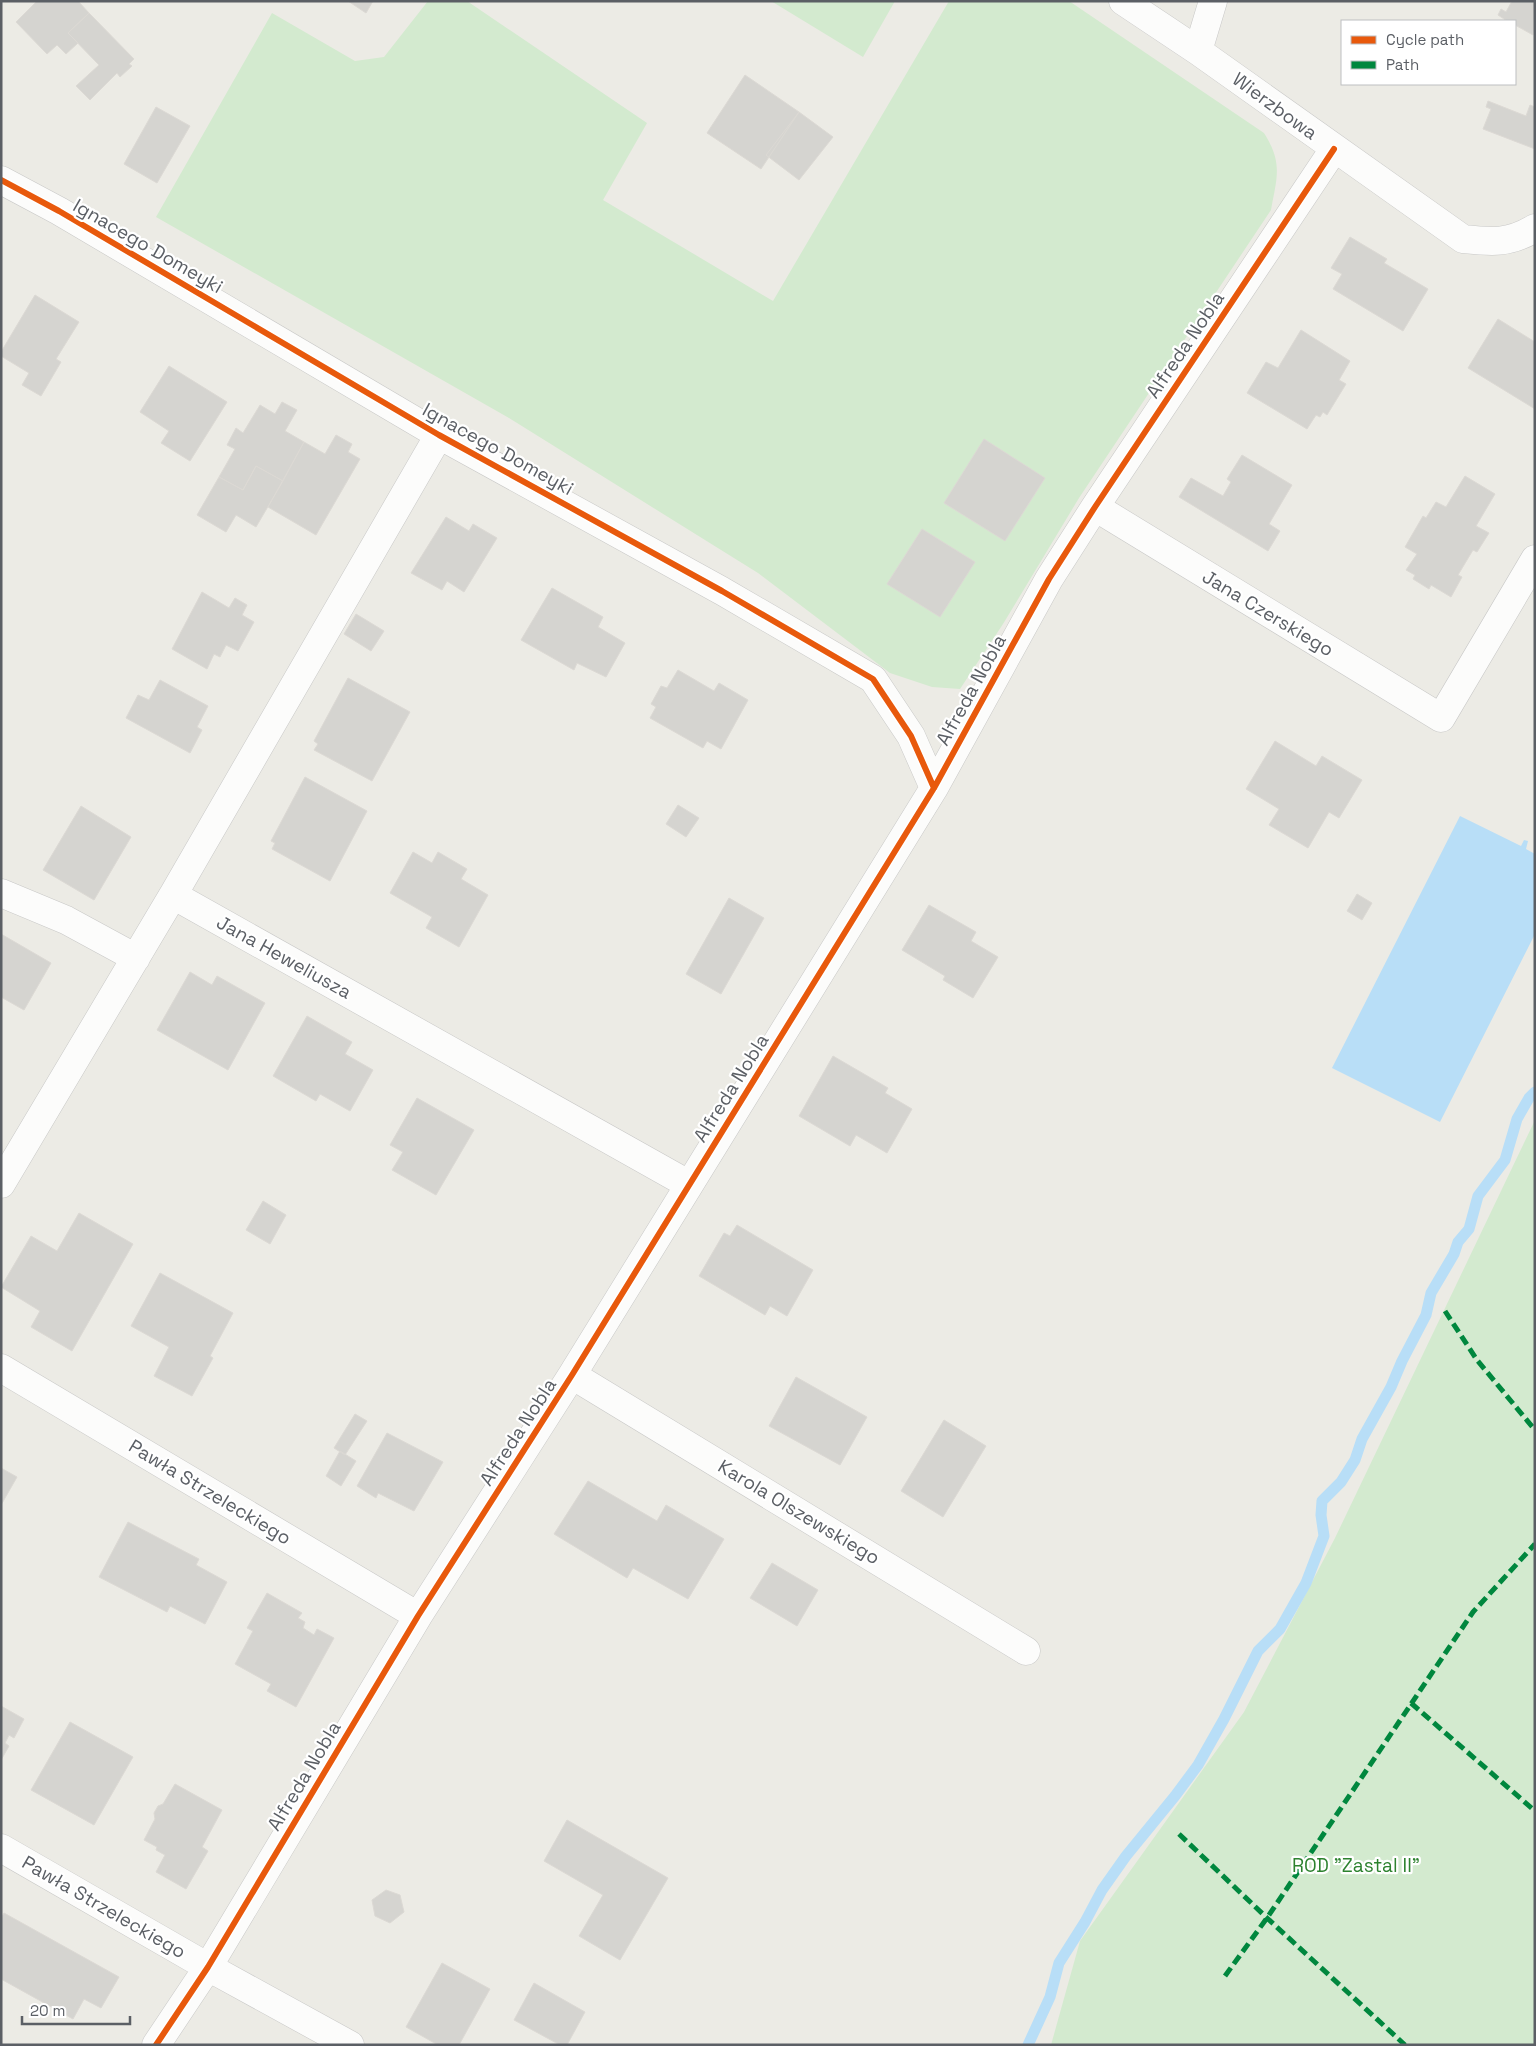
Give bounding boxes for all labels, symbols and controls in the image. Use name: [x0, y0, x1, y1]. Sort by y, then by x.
legend: [1341, 20, 1516, 85]
text: Cycle path: [1386, 30, 1464, 49]
text: Path: [1386, 55, 1419, 74]
street label: Wierzbowa: [1227, 67, 1323, 145]
street label: Ignacego Domeyki: [69, 193, 227, 299]
street label: Alfreda Nobla: [1140, 287, 1230, 403]
street label: Ignacego Domeyki: [418, 397, 578, 501]
street label: Jana Czerskiego: [1198, 564, 1338, 662]
street label: Alfreda Nobla: [930, 630, 1012, 750]
street label: Jana Heweliusza: [212, 910, 356, 1004]
street label: Alfreda Nobla: [688, 1029, 774, 1147]
street label: Alfreda Nobla: [474, 1373, 562, 1491]
street label: Pawła Strzeleckiego: [124, 1434, 296, 1550]
street label: Karola Olszewskiego: [713, 1454, 885, 1570]
street label: Alfreda Nobla: [262, 1717, 347, 1835]
street label: Pawła Strzeleckiego: [18, 1850, 190, 1964]
park label: ROD "Zastal II": [1292, 1853, 1420, 1878]
scale bar: [22, 1994, 130, 2026]
text: 20 m: [30, 2001, 65, 2020]

